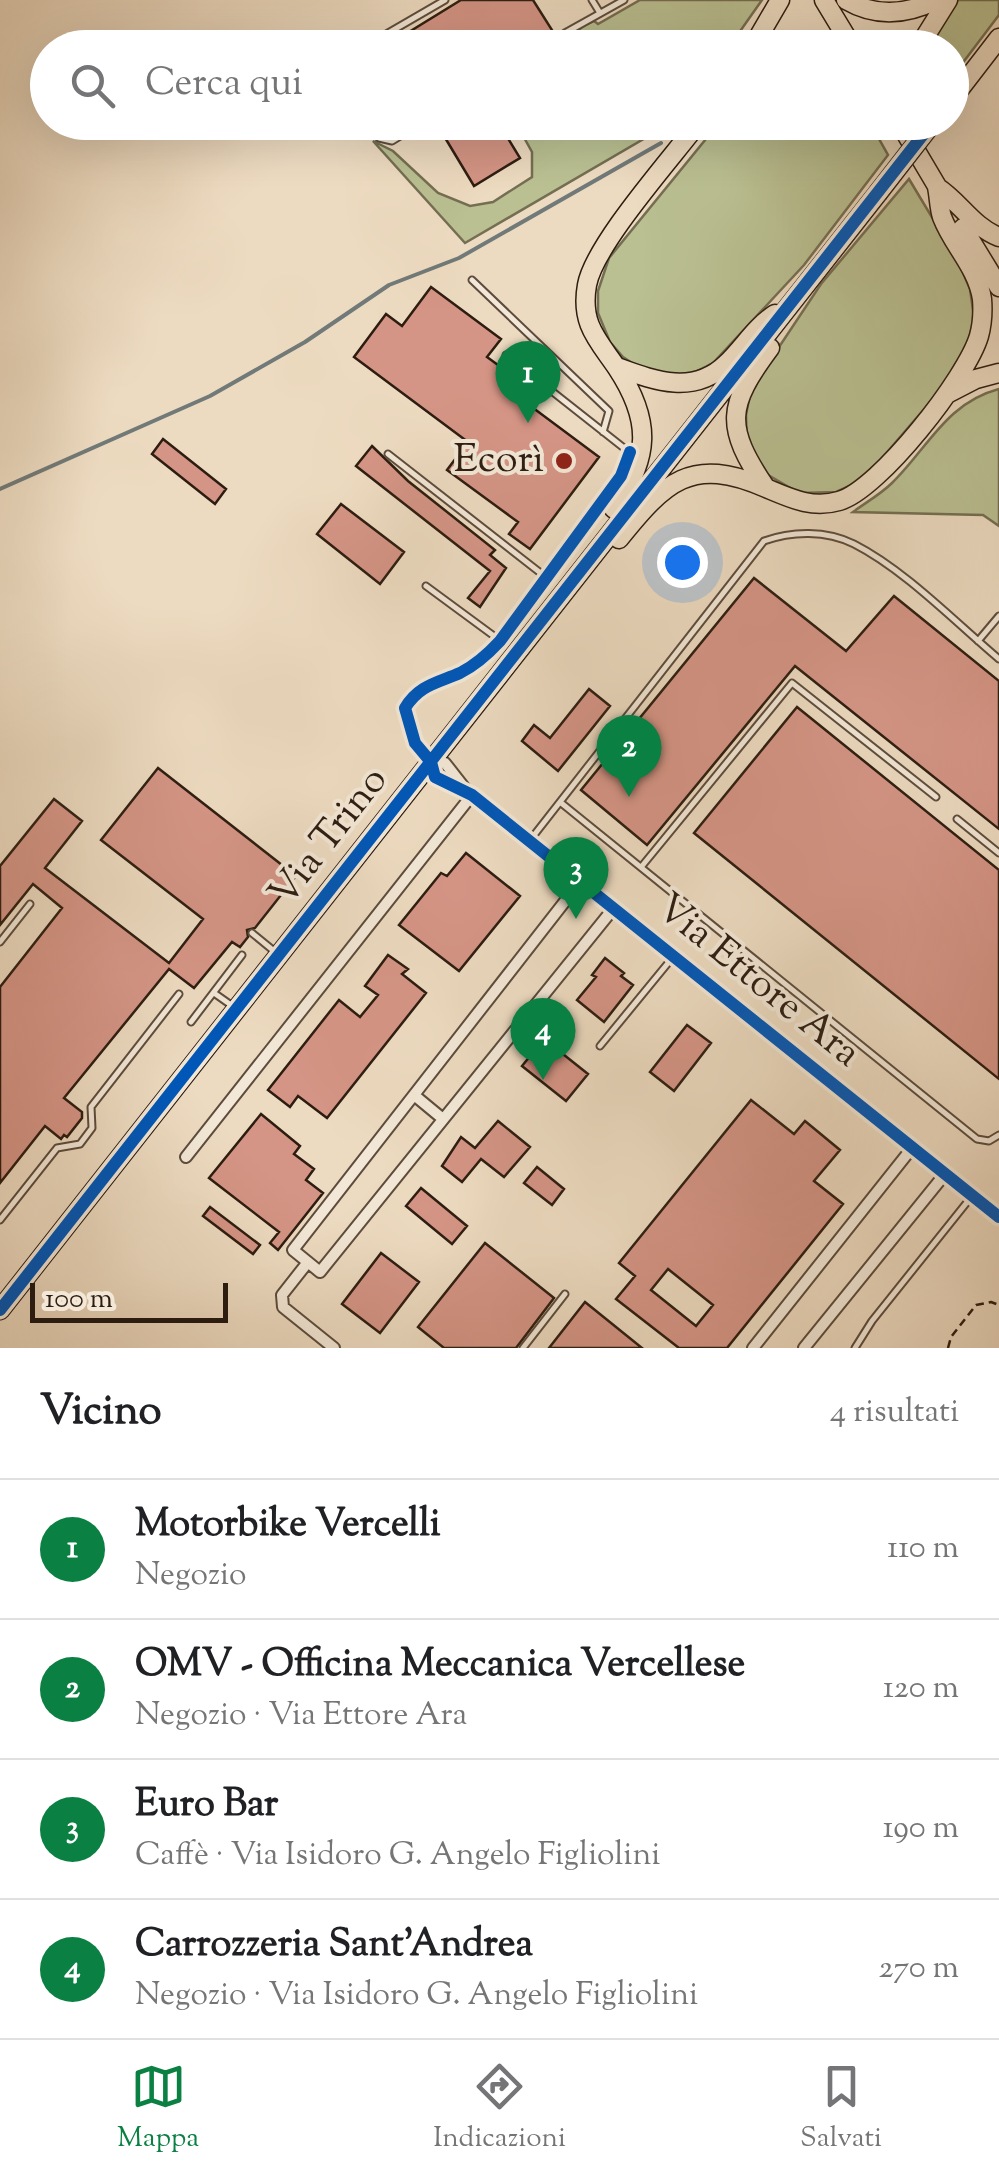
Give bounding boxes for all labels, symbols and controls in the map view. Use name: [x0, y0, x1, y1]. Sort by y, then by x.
search box: [30, 30, 969, 140]
icon: search: [65, 58, 120, 113]
text: Cerca qui: [145, 58, 303, 112]
pin: 1: [496, 340, 560, 423]
place label: Ecorì: [454, 433, 544, 490]
marker: Ecorì: [553, 450, 575, 472]
your location: [657, 537, 708, 588]
pin: 2: [596, 714, 662, 797]
street label: Via Trino: [257, 756, 403, 920]
pin: 3: [544, 836, 608, 919]
street label: Via Ettore Ara: [642, 882, 872, 1082]
pin: 4: [510, 998, 576, 1080]
scale bar: [30, 1278, 228, 1322]
text: 100 m: [45, 1280, 113, 1320]
text: Vicino: [40, 1383, 161, 1443]
text: 4 risultati: [830, 1390, 959, 1436]
text: Motorbike Vercelli: [135, 1499, 441, 1553]
text: 1: [67, 1526, 78, 1572]
text: 110 m: [887, 1526, 959, 1572]
text: Negozio: [135, 1553, 247, 1599]
text: OMV - Officina Meccanica Vercellese: [135, 1639, 745, 1693]
text: 2: [65, 1666, 80, 1712]
text: 120 m: [883, 1666, 959, 1712]
text: Negozio · Via Ettore Ara: [135, 1693, 467, 1739]
text: Euro Bar: [135, 1779, 278, 1833]
text: 3: [66, 1806, 79, 1852]
text: 190 m: [883, 1806, 959, 1852]
text: Caffè · Via Isidoro G. Angelo Figliolini: [135, 1833, 660, 1879]
text: Carrozzeria Sant'Andrea: [135, 1919, 533, 1973]
text: 4: [64, 1946, 81, 1992]
text: 270 m: [878, 1946, 959, 1992]
text: Negozio · Via Isidoro G. Angelo Figliolini: [135, 1973, 698, 2019]
tab: Mappa: [117, 2059, 199, 2159]
tab: Indicazioni: [433, 2059, 566, 2159]
tab: Salvati: [800, 2059, 882, 2159]

